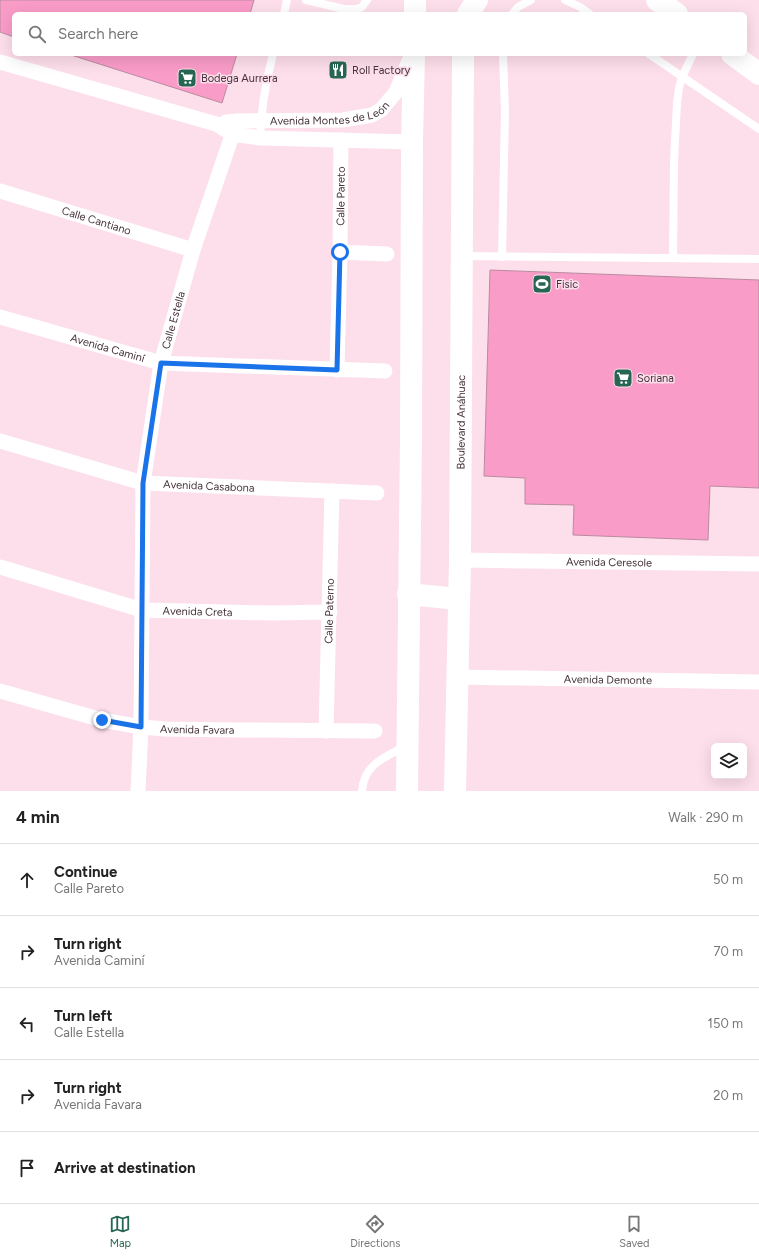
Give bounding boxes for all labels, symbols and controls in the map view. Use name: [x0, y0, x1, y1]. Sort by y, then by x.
search box: [12, 12, 747, 56]
icon: search: [26, 23, 48, 45]
text: Search here: [58, 25, 138, 43]
restaurant icon: Roll Factory: [327, 59, 349, 81]
place label: Roll Factory: [352, 64, 411, 77]
supermarket icon: Bodega Aurrera: [176, 67, 198, 89]
place label: Bodega Aurrera: [201, 72, 278, 85]
street label: Avenida Montes de León: [270, 99, 392, 128]
street label: Calle Pareto: [334, 166, 348, 226]
street label: Calle Cantiano: [60, 204, 133, 238]
route start: [331, 243, 349, 261]
sports icon: Fisic: [531, 273, 553, 295]
place label: Fisic: [556, 278, 578, 291]
street label: Calle Estella: [159, 290, 188, 351]
street label: Avenida Caminí: [69, 331, 147, 365]
supermarket icon: Soriana: [612, 367, 634, 389]
place label: Soriana: [637, 372, 674, 385]
street label: Boulevard Anáhuac: [455, 375, 468, 469]
street label: Avenida Casabona: [163, 478, 255, 495]
street label: Avenida Ceresole: [566, 555, 652, 570]
street label: Calle Paterno: [322, 578, 337, 644]
street label: Avenida Creta: [163, 604, 233, 619]
street label: Avenida Demonte: [564, 673, 652, 687]
route end: [93, 711, 111, 729]
street label: Avenida Favara: [159, 723, 235, 737]
map controls: [711, 743, 747, 779]
button: layers: [711, 743, 747, 779]
text: 4 min: [16, 807, 60, 827]
text: Walk · 290 m: [668, 810, 743, 825]
text: Continue: [54, 863, 117, 881]
icon: ahead: [16, 869, 38, 891]
text: 50 m: [713, 872, 743, 887]
text: Calle Pareto: [54, 881, 124, 896]
text: Turn right: [54, 935, 122, 953]
icon: right: [16, 941, 38, 963]
text: 70 m: [713, 944, 743, 959]
text: Avenida Caminí: [54, 953, 144, 968]
text: Turn left: [54, 1007, 112, 1025]
icon: left: [16, 1013, 38, 1035]
text: 150 m: [708, 1016, 743, 1031]
text: Calle Estella: [54, 1025, 124, 1040]
text: Turn right: [54, 1079, 122, 1097]
icon: right: [16, 1085, 38, 1107]
text: 20 m: [713, 1088, 743, 1103]
text: Avenida Favara: [54, 1097, 142, 1112]
icon: arrive: [16, 1157, 38, 1179]
text: Arrive at destination: [54, 1159, 195, 1177]
tab: Map: [109, 1213, 131, 1250]
tab: Directions: [350, 1213, 400, 1250]
tab: Saved: [619, 1213, 650, 1250]

